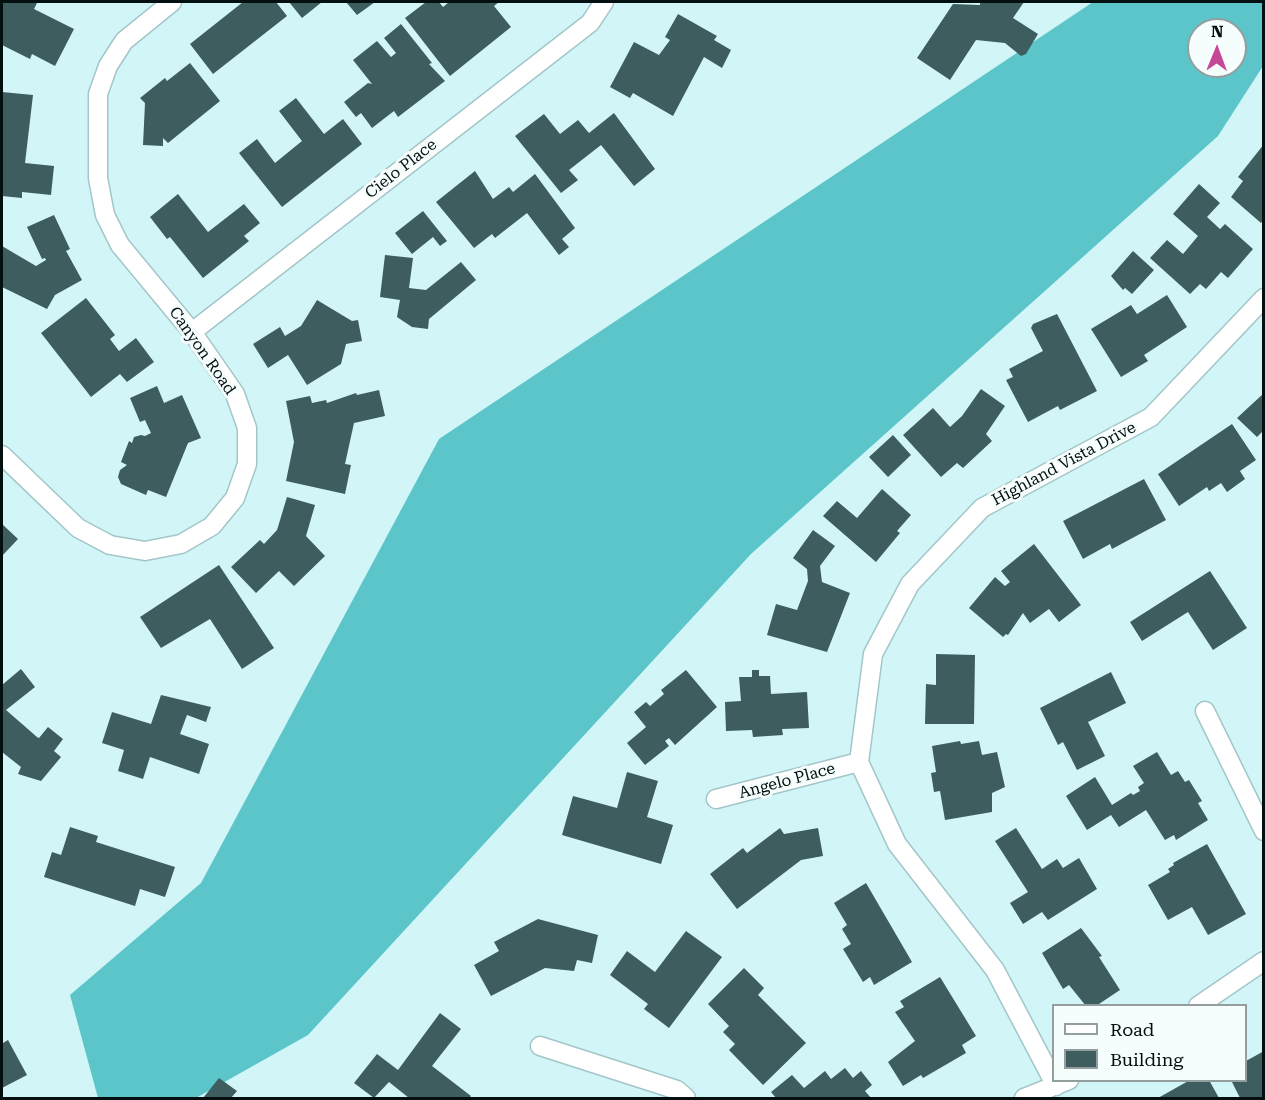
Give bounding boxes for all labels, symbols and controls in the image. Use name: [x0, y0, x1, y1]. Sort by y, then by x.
north arrow: [1187, 18, 1247, 78]
text: N: [1211, 22, 1224, 41]
street label: Cielo Place: [361, 135, 441, 203]
street label: Canyon Road: [165, 303, 239, 399]
street label: Highland Vista Drive: [989, 418, 1139, 510]
street label: Angelo Place: [737, 759, 837, 803]
legend: [1052, 1004, 1247, 1082]
text: Road: [1110, 1019, 1154, 1040]
text: Building: [1110, 1049, 1184, 1070]

